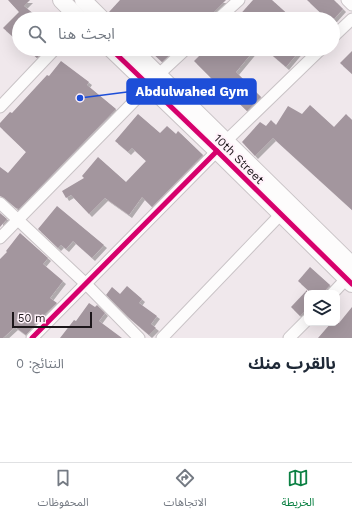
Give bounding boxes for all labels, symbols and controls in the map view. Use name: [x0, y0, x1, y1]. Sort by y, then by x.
search box: [12, 12, 340, 56]
icon: search: [26, 23, 48, 45]
text: ابحث هنا: [58, 25, 115, 43]
callout: Abdulwahed Gym: [127, 79, 256, 104]
text: Abdulwahed Gym: [136, 84, 248, 99]
street label: 10th Street: [211, 131, 267, 187]
map controls: [304, 290, 340, 326]
button: layers: [304, 290, 340, 326]
scale bar: [12, 310, 92, 329]
text: 50 m: [18, 312, 45, 325]
text: بالقرب منك: [248, 353, 336, 373]
text: النتائج: 0: [16, 356, 64, 371]
tab: المحفوظات: [38, 467, 89, 514]
tab: الاتجاهات: [164, 467, 207, 514]
tab: الخريطة: [282, 467, 315, 514]

